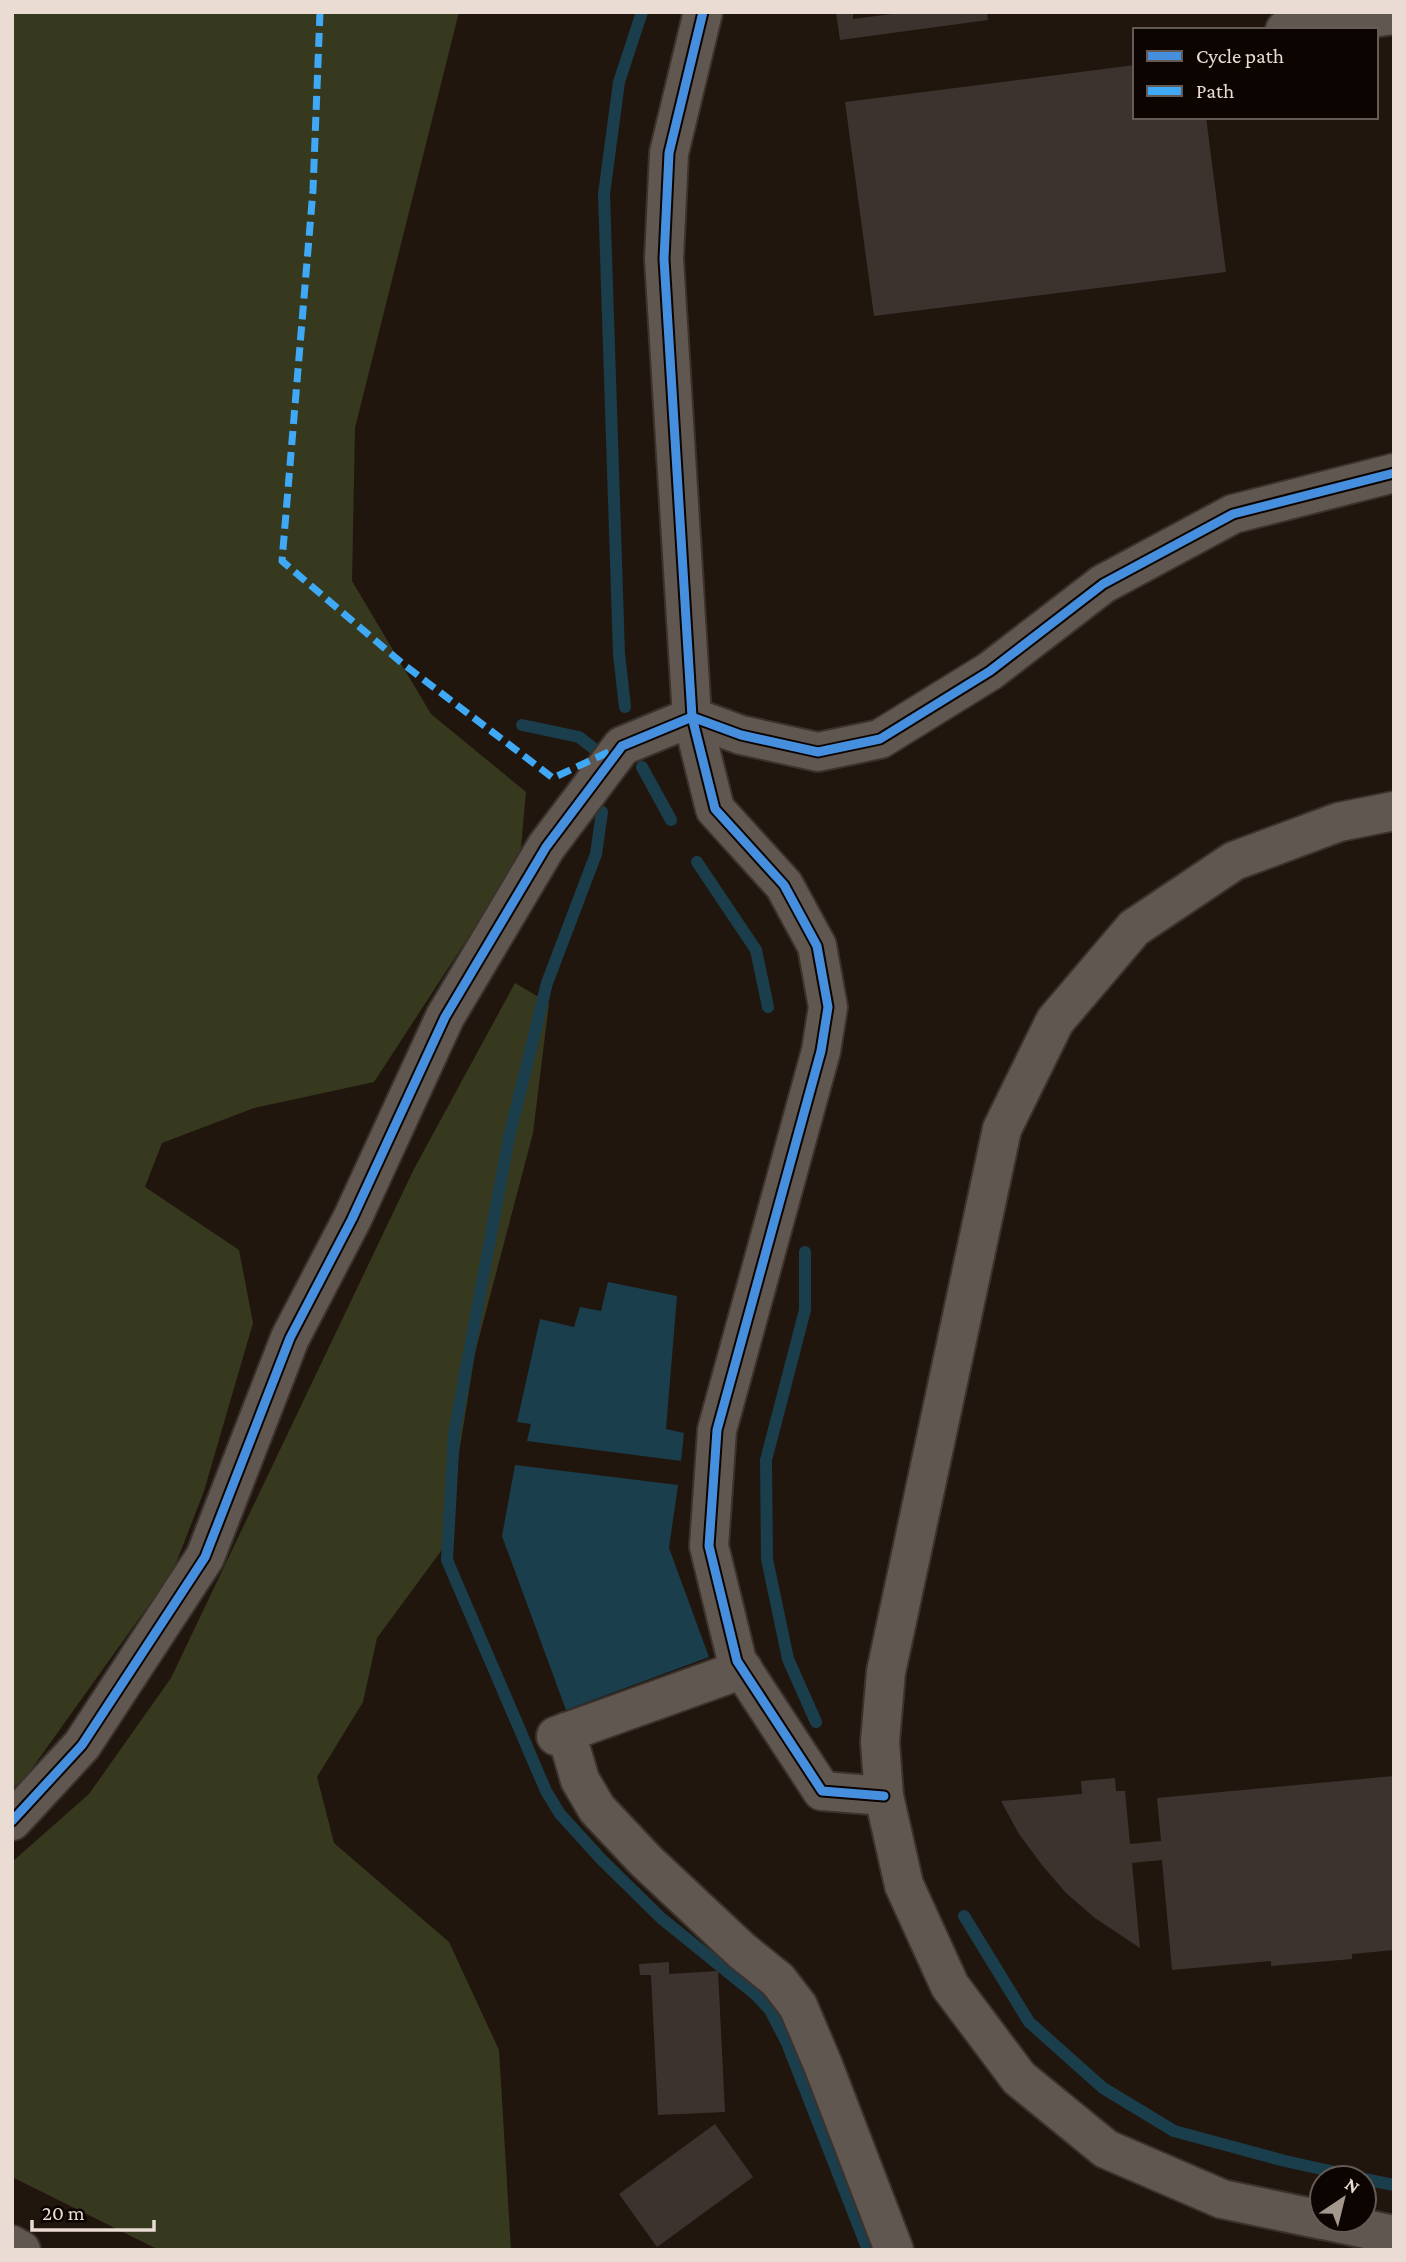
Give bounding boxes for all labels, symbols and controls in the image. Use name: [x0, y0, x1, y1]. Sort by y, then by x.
legend: [1133, 28, 1378, 119]
text: Cycle path: [1196, 44, 1284, 68]
text: Path: [1196, 79, 1234, 103]
north arrow: [1308, 2164, 1378, 2234]
text: N: [1341, 2173, 1364, 2198]
scale bar: [32, 2188, 154, 2232]
text: 20 m: [42, 2201, 85, 2225]

